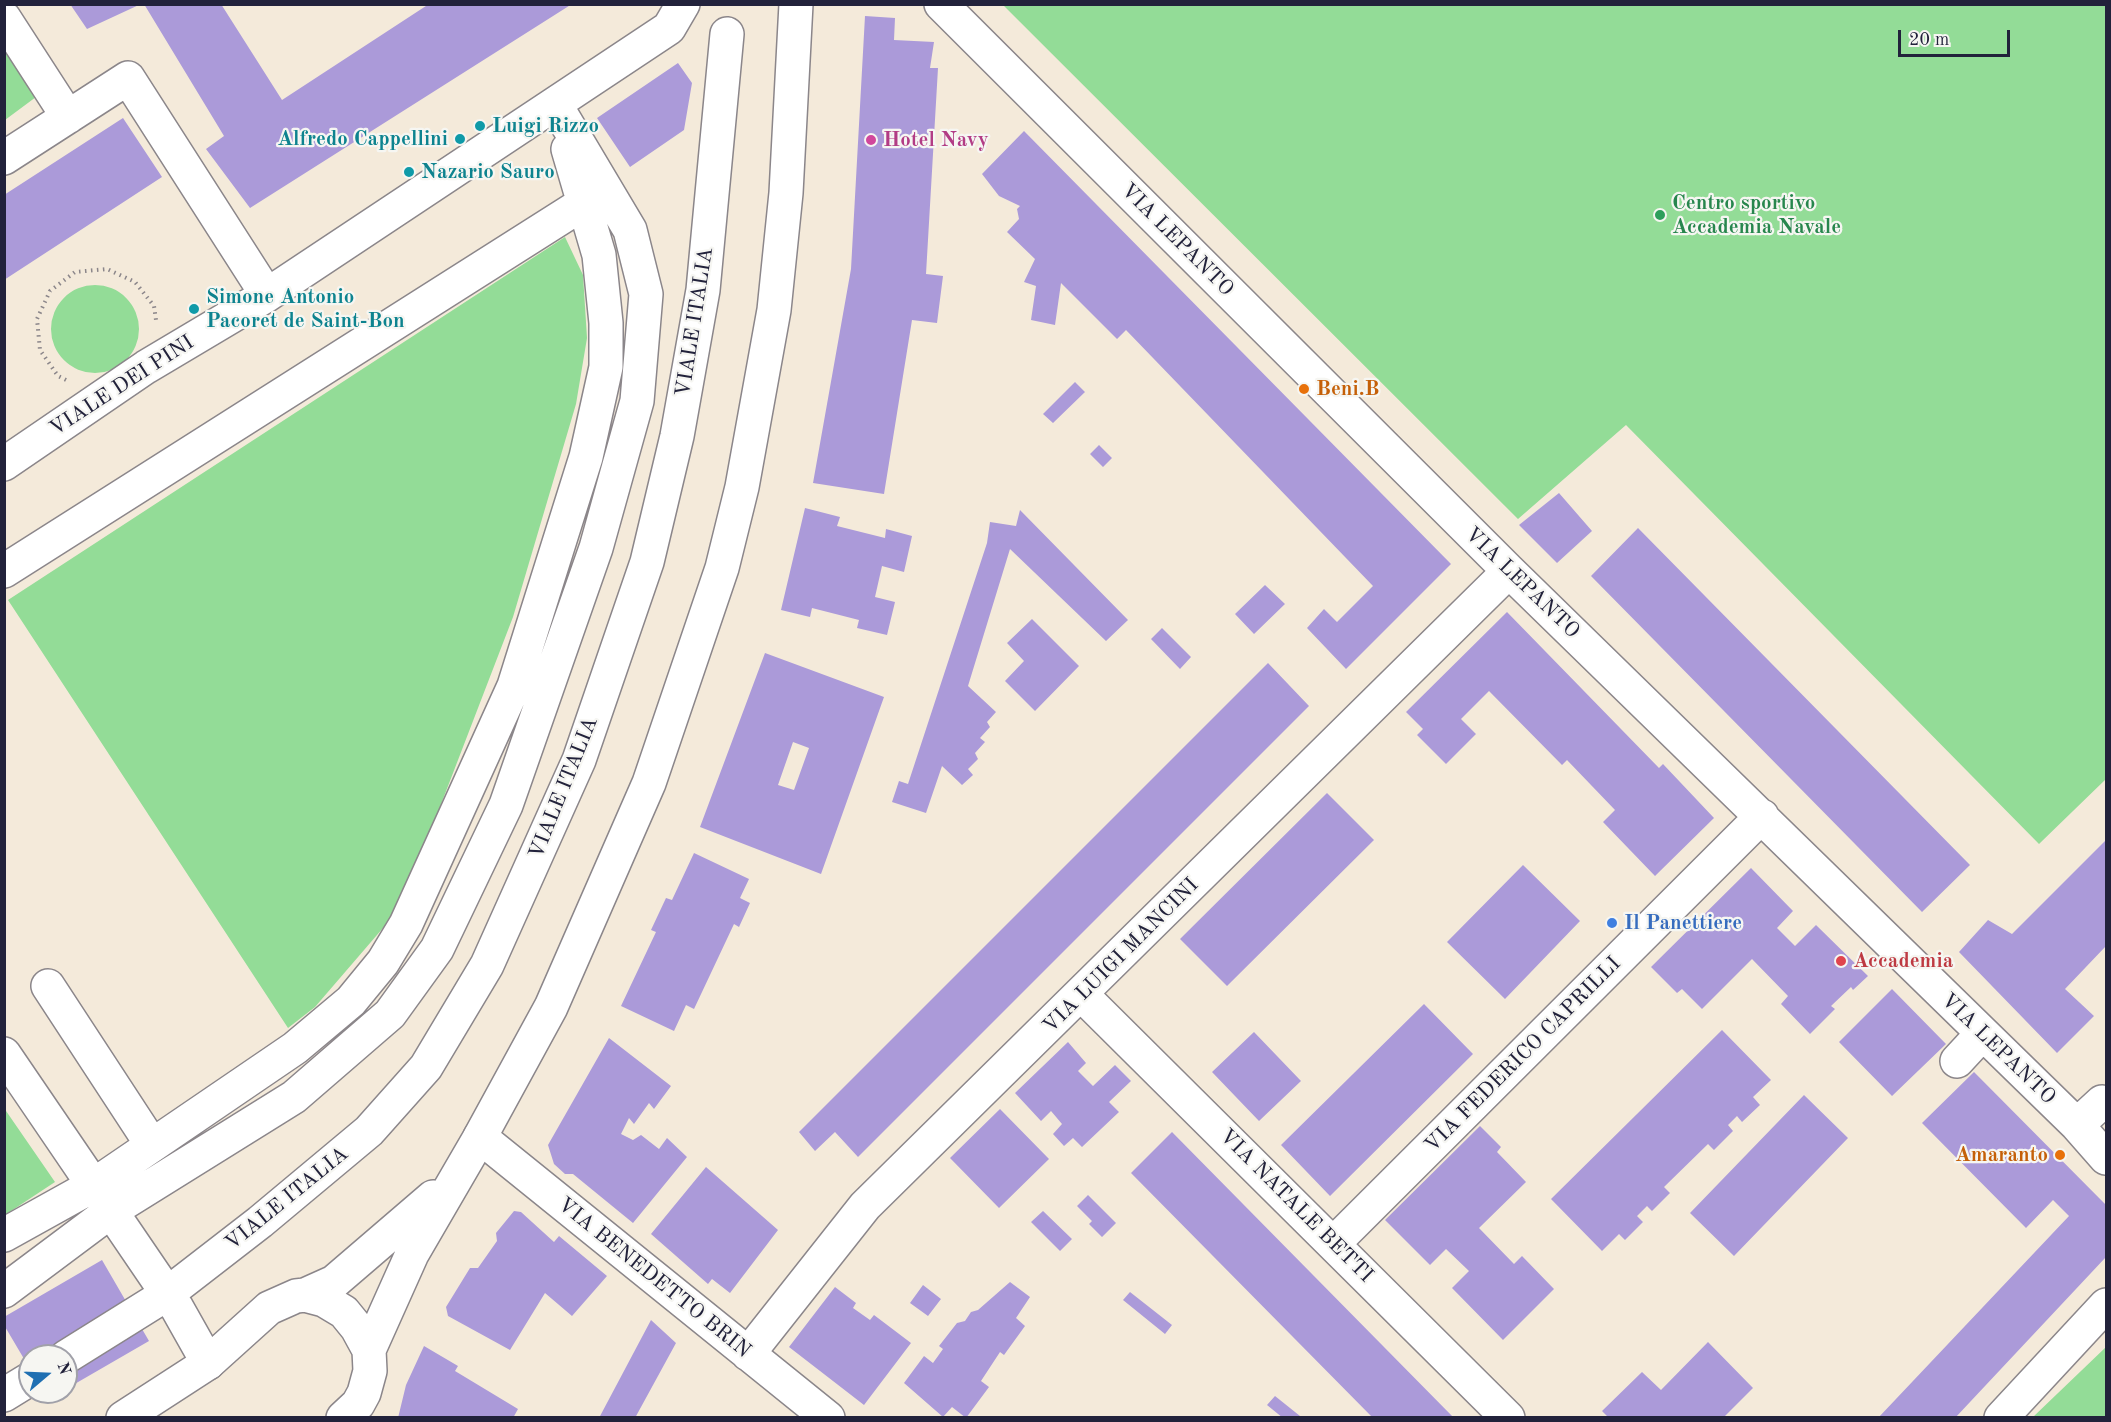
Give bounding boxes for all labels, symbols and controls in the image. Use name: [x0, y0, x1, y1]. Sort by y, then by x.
scale bar: [1901, 18, 2014, 56]
text: 20 m: [1909, 31, 1949, 49]
place label: Luigi Rizzo: [492, 113, 599, 139]
marker: Luigi Rizzo: [473, 119, 487, 133]
place label: Alfredo Cappellini: [277, 126, 448, 152]
place label: Hotel Navy: [883, 127, 989, 153]
marker: Alfredo Cappellini: [453, 132, 467, 146]
marker: Hotel Navy: [864, 133, 878, 147]
place label: Nazario Sauro: [421, 159, 555, 185]
marker: Nazario Sauro: [402, 165, 416, 179]
street label: VIA LEPANTO: [1115, 178, 1239, 302]
place label: Centro sportivo Accademia Navale: [1672, 190, 1841, 240]
marker: Centro sportivo Accademia Navale: [1653, 208, 1667, 222]
street label: VIALE ITALIA: [671, 245, 719, 399]
place label: Simone Antonio Pacoret de Saint-Bon: [206, 284, 405, 334]
marker: Simone Antonio Pacoret de Saint-Bon: [187, 302, 201, 316]
street label: VIALE DEI PINI: [45, 330, 199, 442]
place label: Beni.B: [1316, 376, 1380, 402]
marker: Beni.B: [1297, 382, 1311, 396]
street label: VIA LEPANTO: [1459, 522, 1585, 644]
street label: VIALE ITALIA: [524, 713, 604, 863]
street label: VIA LUIGI MANCINI: [1038, 873, 1204, 1039]
place label: Il Panettiere: [1624, 910, 1742, 936]
marker: Il Panettiere: [1605, 916, 1619, 930]
place label: Accademia: [1853, 948, 1953, 974]
street label: VIA FEDERICO CAPRILLI: [1420, 952, 1626, 1158]
marker: Accademia: [1834, 954, 1848, 968]
street label: VIA LEPANTO: [1935, 988, 2061, 1110]
street label: VIA NATALE BETTI: [1214, 1124, 1378, 1288]
street label: VIALE ITALIA: [220, 1142, 354, 1256]
place label: Amaranto: [1955, 1142, 2048, 1168]
marker: Amaranto: [2053, 1148, 2067, 1162]
street label: VIA BENEDETTO BRIN: [552, 1192, 756, 1364]
north arrow: [18, 1344, 78, 1404]
text: N: [54, 1360, 73, 1377]

